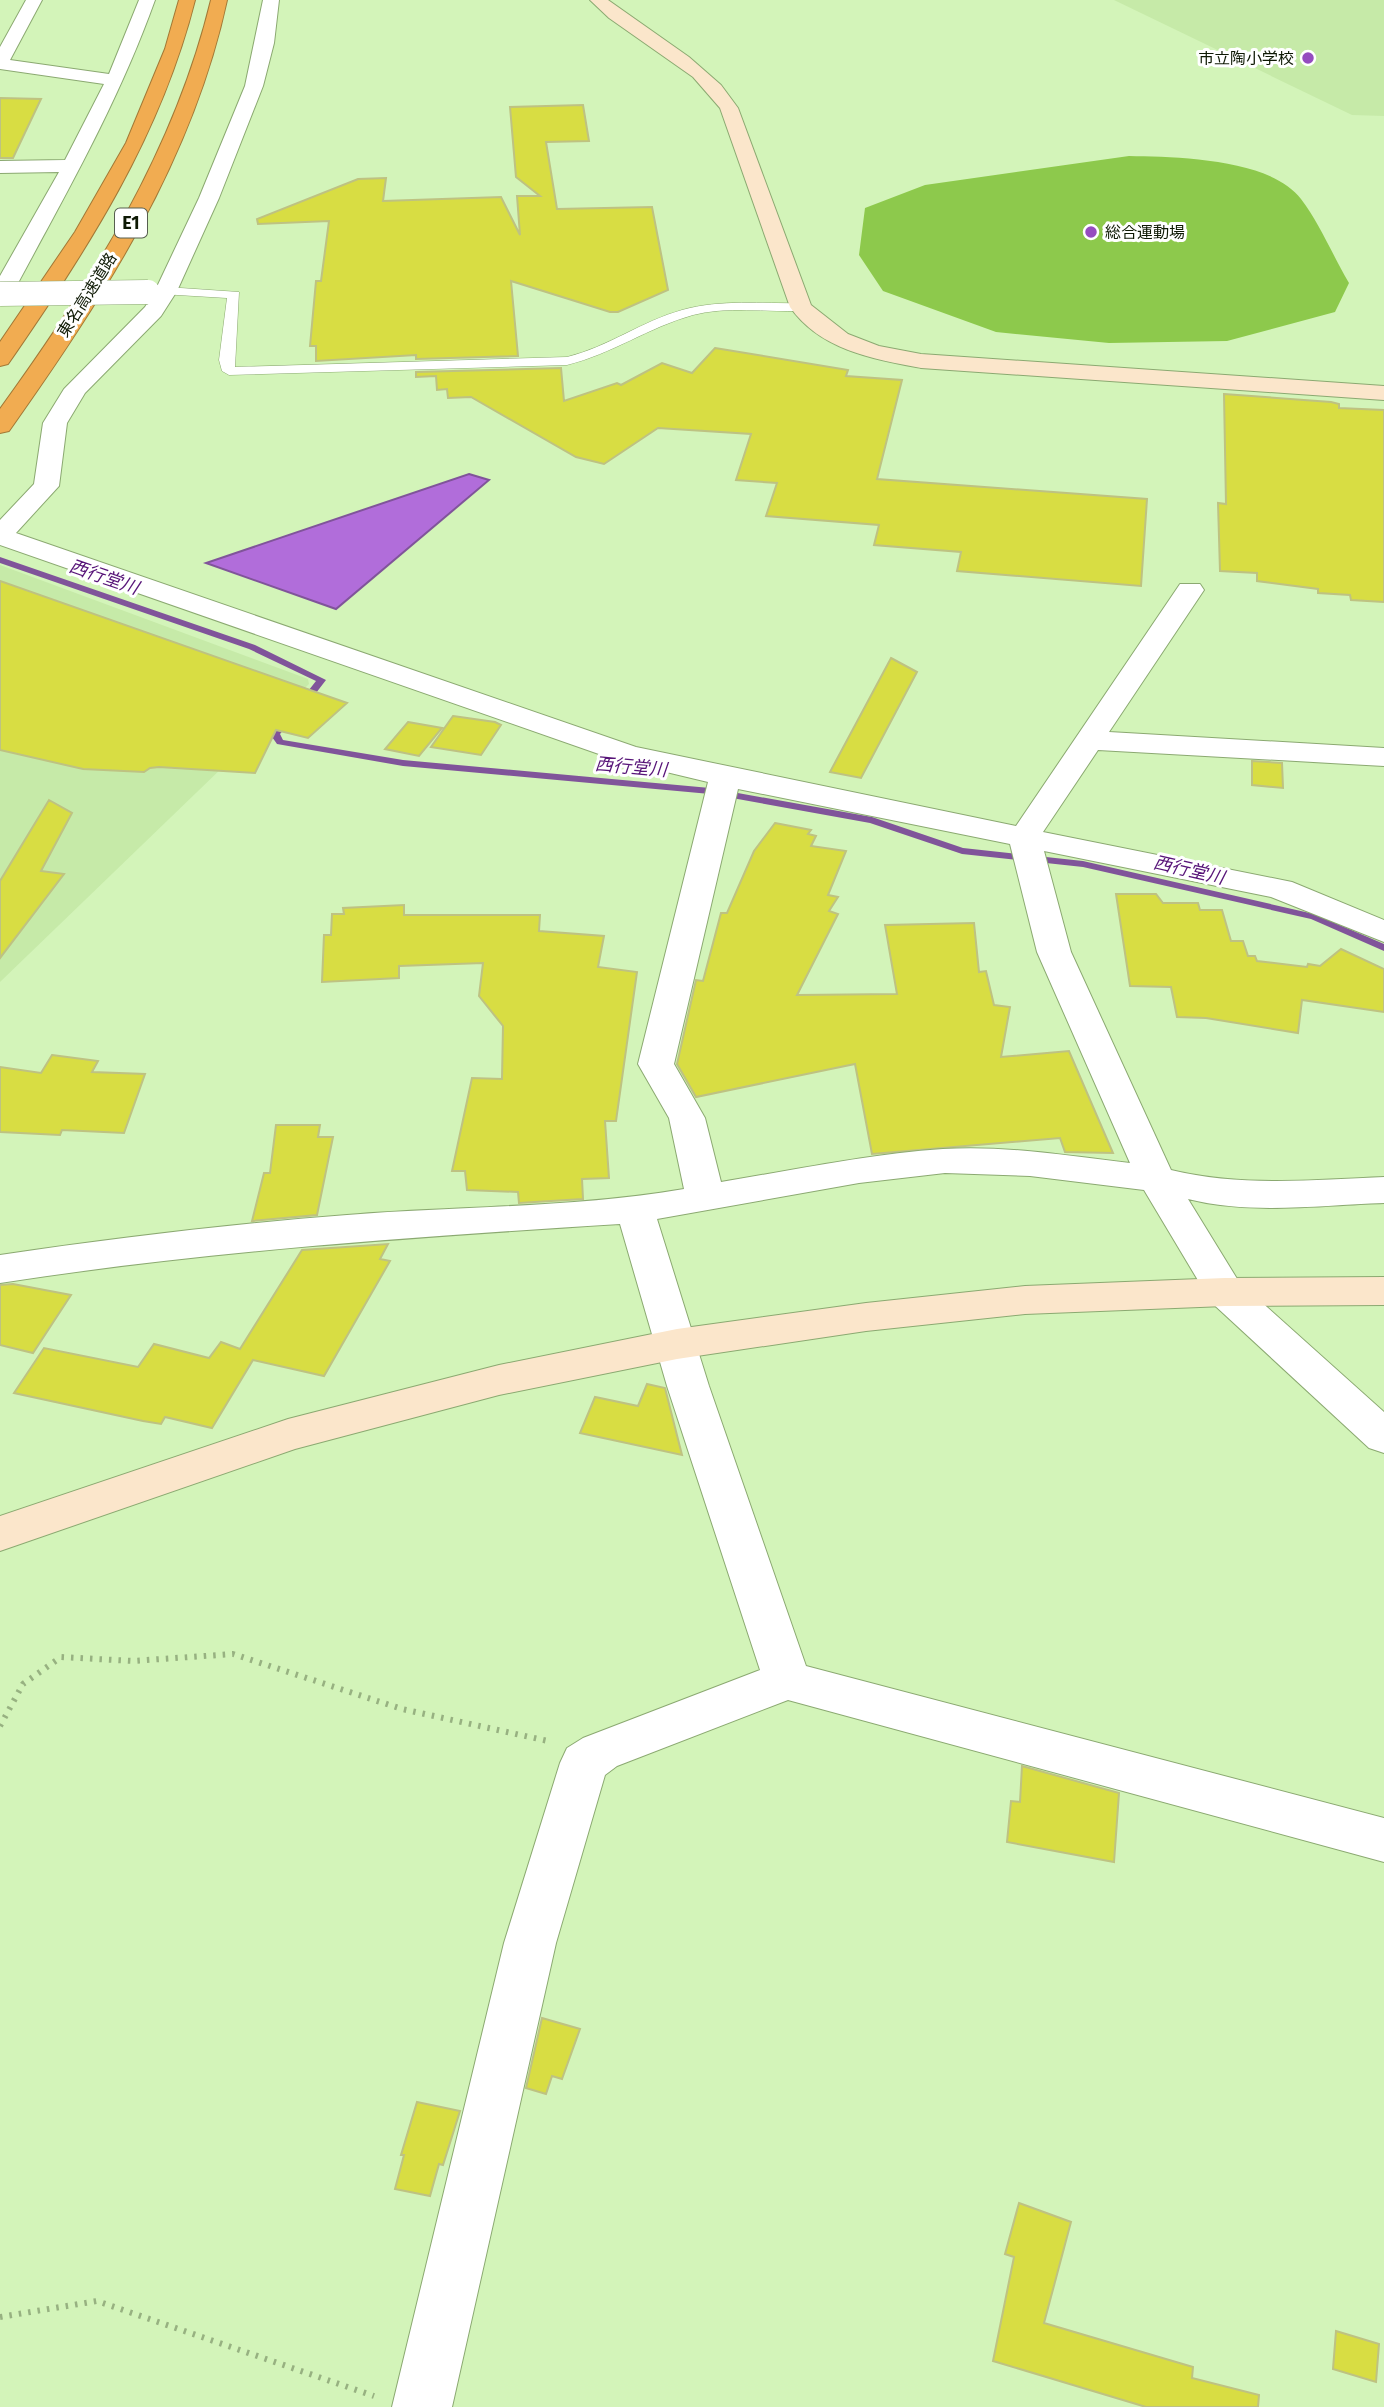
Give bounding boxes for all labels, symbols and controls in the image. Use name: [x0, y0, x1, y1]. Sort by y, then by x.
place label: 市立陶小学校: [1198, 49, 1294, 68]
marker: 市立陶小学校: [1300, 50, 1316, 66]
road number: E1: [115, 208, 147, 238]
place label: 総合運動場: [1105, 223, 1185, 242]
marker: 総合運動場: [1083, 224, 1099, 240]
street label: 東名高速道路: [54, 249, 120, 341]
water label: 西行堂川: [66, 555, 144, 600]
water label: 西行堂川: [594, 753, 670, 781]
water label: 西行堂川: [1151, 851, 1229, 889]

